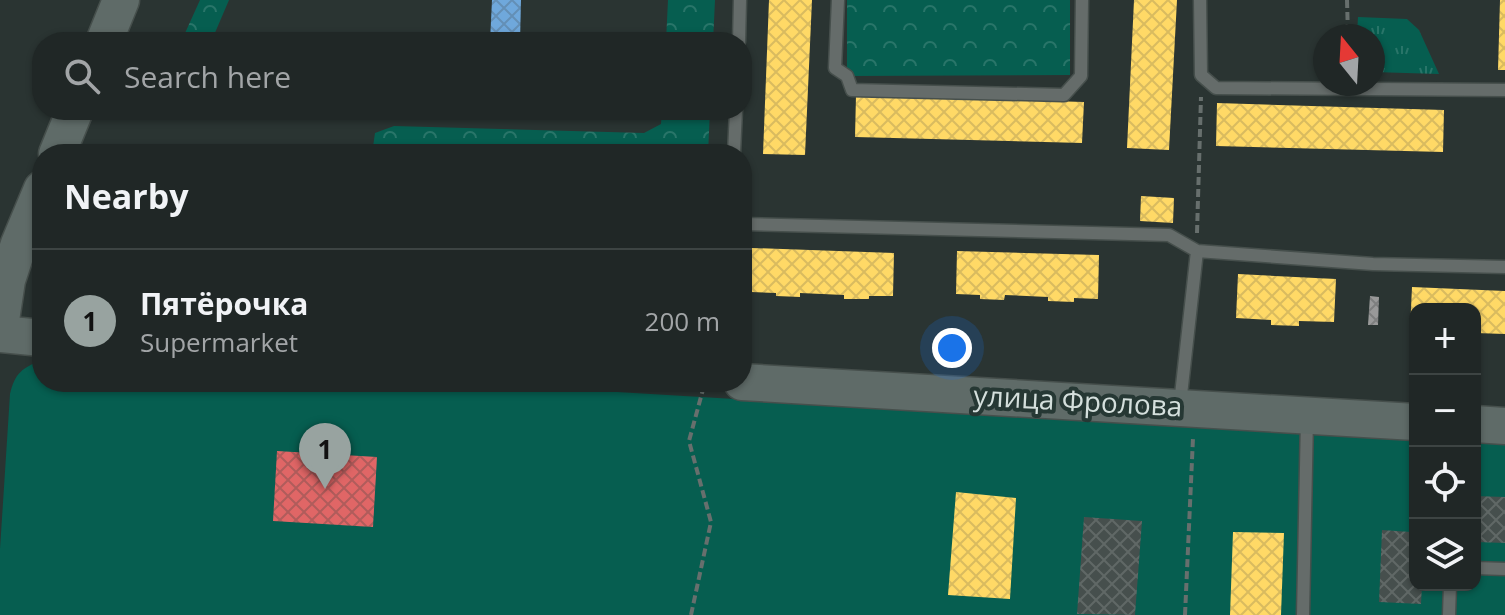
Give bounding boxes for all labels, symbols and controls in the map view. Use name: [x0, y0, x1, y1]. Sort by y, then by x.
north arrow: [1313, 24, 1385, 96]
search box: [32, 32, 752, 120]
icon: search: [60, 54, 104, 98]
text: Search here: [124, 56, 291, 97]
text: Nearby: [64, 173, 189, 219]
text: Пятёрочка: [140, 283, 308, 324]
text: 1: [83, 303, 97, 339]
text: 200 m: [645, 303, 720, 339]
map controls: [1409, 303, 1481, 591]
button: +: [1409, 303, 1481, 375]
text: Supermarket: [140, 324, 298, 360]
your location: [932, 328, 972, 368]
button: −: [1409, 375, 1481, 447]
street label: улица Фролова: [973, 376, 1183, 424]
pin: 1: [299, 423, 351, 489]
button: locate: [1409, 447, 1481, 519]
button: layers: [1409, 519, 1481, 591]

